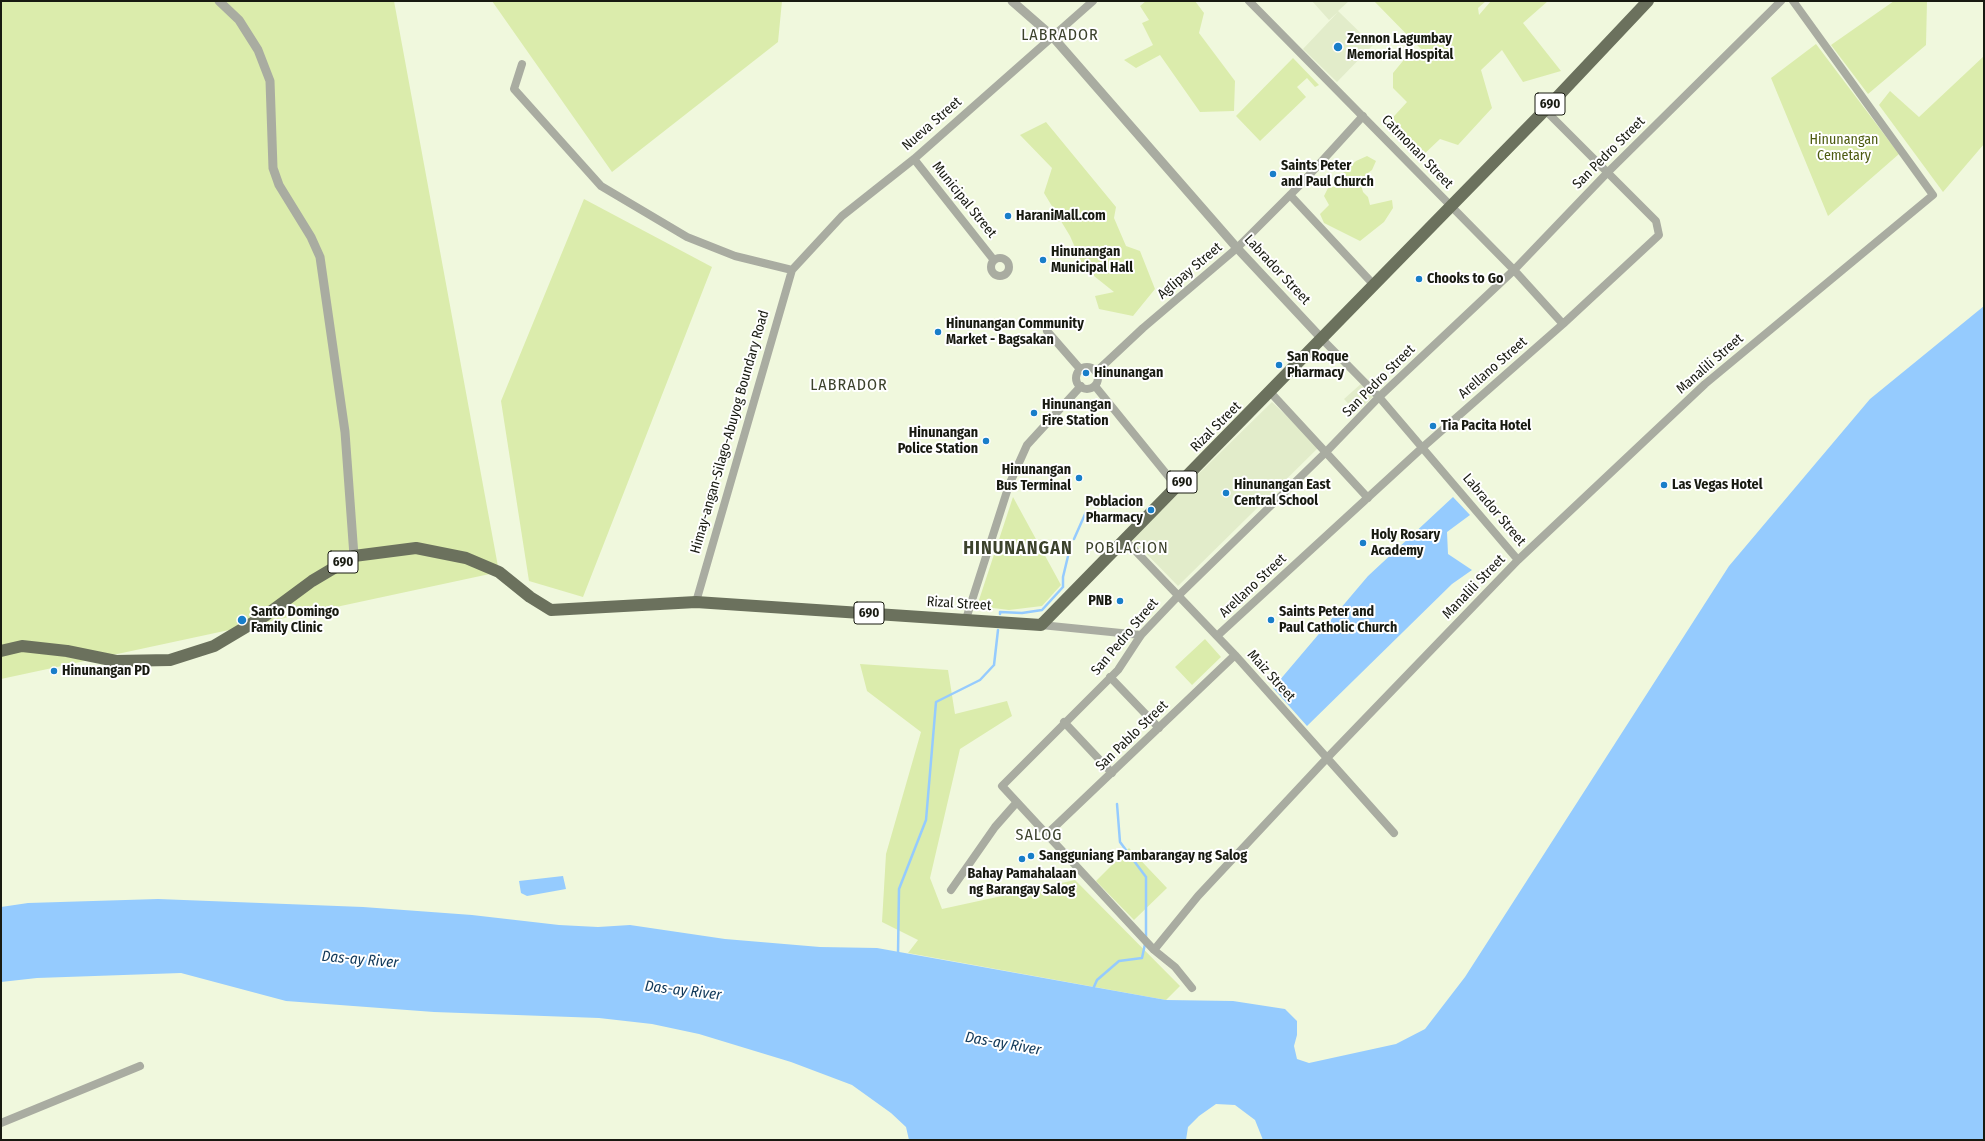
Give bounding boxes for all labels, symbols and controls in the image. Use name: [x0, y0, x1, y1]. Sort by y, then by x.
district label: LABRADOR: [1021, 26, 1099, 46]
place label: Zennon Lagumbay Memorial Hospital: [1347, 31, 1453, 64]
marker: Zennon Lagumbay Memorial Hospital: [1332, 41, 1344, 53]
road number: 690: [1535, 93, 1565, 115]
street label: Nueva Street: [899, 94, 965, 154]
street label: Catmonan Street: [1378, 112, 1456, 192]
street label: San Pedro Street: [1569, 113, 1649, 193]
park label: Hinunangan Cemetary: [1810, 132, 1878, 164]
place label: Saints Peter and Paul Church: [1281, 158, 1374, 190]
street label: Municipal Street: [928, 159, 1000, 241]
marker: Saints Peter and Paul Church: [1268, 169, 1278, 179]
place label: HaraniMall.com: [1016, 208, 1106, 224]
marker: HaraniMall.com: [1003, 211, 1013, 221]
street label: Labrador Street: [1240, 232, 1314, 308]
street label: Aglipay Street: [1154, 239, 1226, 303]
place label: Hinunangan Municipal Hall: [1051, 244, 1133, 276]
marker: Hinunangan Municipal Hall: [1038, 255, 1048, 265]
place label: Chooks to Go: [1427, 271, 1503, 287]
marker: Chooks to Go: [1414, 274, 1424, 284]
street label: Himay-angan-Silago-Abuyog Boundary Road: [687, 308, 773, 556]
place label: Hinunangan Community Market - Bagsakan: [946, 316, 1084, 348]
marker: Hinunangan Community Market - Bagsakan: [933, 327, 943, 337]
street label: Manalili Street: [1673, 330, 1747, 398]
street label: Arellano Street: [1455, 334, 1531, 402]
street label: San Pedro Street: [1339, 341, 1419, 421]
place label: San Roque Pharmacy: [1287, 349, 1349, 382]
marker: San Roque Pharmacy: [1274, 360, 1284, 370]
place label: Hinunangan: [1094, 365, 1163, 381]
marker: Hinunangan: [1081, 368, 1091, 378]
district label: LABRADOR: [810, 376, 888, 396]
place label: Hinunangan Fire Station: [1042, 397, 1111, 430]
street label: Rizal Street: [1187, 398, 1245, 456]
marker: Hinunangan Fire Station: [1029, 408, 1039, 418]
place label: Tia Pacita Hotel: [1441, 418, 1531, 434]
marker: Tia Pacita Hotel: [1428, 421, 1438, 431]
place label: Hinunangan Police Station: [898, 425, 978, 458]
marker: Hinunangan Police Station: [981, 436, 991, 446]
place label: Hinunangan Bus Terminal: [996, 462, 1071, 494]
street label: Labrador Street: [1459, 470, 1529, 550]
road number: 690: [1167, 471, 1197, 493]
marker: Hinunangan Bus Terminal: [1074, 473, 1084, 483]
place label: Hinunangan East Central School: [1234, 477, 1331, 510]
place label: Las Vegas Hotel: [1672, 477, 1763, 493]
marker: Las Vegas Hotel: [1659, 480, 1669, 490]
marker: Hinunangan East Central School: [1221, 488, 1231, 498]
place label: Poblacion Pharmacy: [1085, 494, 1143, 526]
marker: Poblacion Pharmacy: [1146, 505, 1156, 515]
place label: Holy Rosary Academy: [1371, 527, 1440, 560]
district label: HINUNANGAN: [963, 538, 1073, 560]
marker: Holy Rosary Academy: [1358, 538, 1368, 548]
district label: POBLACION: [1085, 539, 1169, 559]
road number: 690: [328, 551, 358, 573]
street label: Arellano Street: [1216, 551, 1290, 621]
street label: Manalili Street: [1439, 551, 1509, 623]
street label: Rizal Street: [926, 593, 992, 615]
place label: PNB: [1088, 593, 1112, 609]
street label: San Pedro Street: [1088, 595, 1162, 679]
marker: PNB: [1115, 596, 1125, 606]
road number: 690: [854, 602, 884, 624]
place label: Santo Domingo Family Clinic: [251, 604, 339, 636]
place label: Saints Peter and Paul Catholic Church: [1279, 604, 1397, 636]
marker: Santo Domingo Family Clinic: [236, 614, 248, 626]
marker: Saints Peter and Paul Catholic Church: [1266, 615, 1276, 625]
street label: Maiz Street: [1243, 647, 1299, 705]
place label: Hinunangan PD: [62, 663, 150, 679]
marker: Hinunangan PD: [49, 666, 59, 676]
street label: San Pablo Street: [1092, 697, 1172, 775]
district label: SALOG: [1016, 826, 1062, 846]
place label: Sangguniang Pambarangay ng Salog: [1039, 848, 1247, 864]
marker: Sangguniang Pambarangay ng Salog: [1026, 851, 1036, 861]
marker: Bahay Pamahalaan ng Barangay Salog: [1017, 854, 1027, 864]
place label: Bahay Pamahalaan ng Barangay Salog: [967, 866, 1077, 898]
water label: Das-ay River: [321, 948, 399, 972]
water label: Das-ay River: [644, 977, 722, 1005]
water label: Das-ay River: [964, 1028, 1042, 1060]

